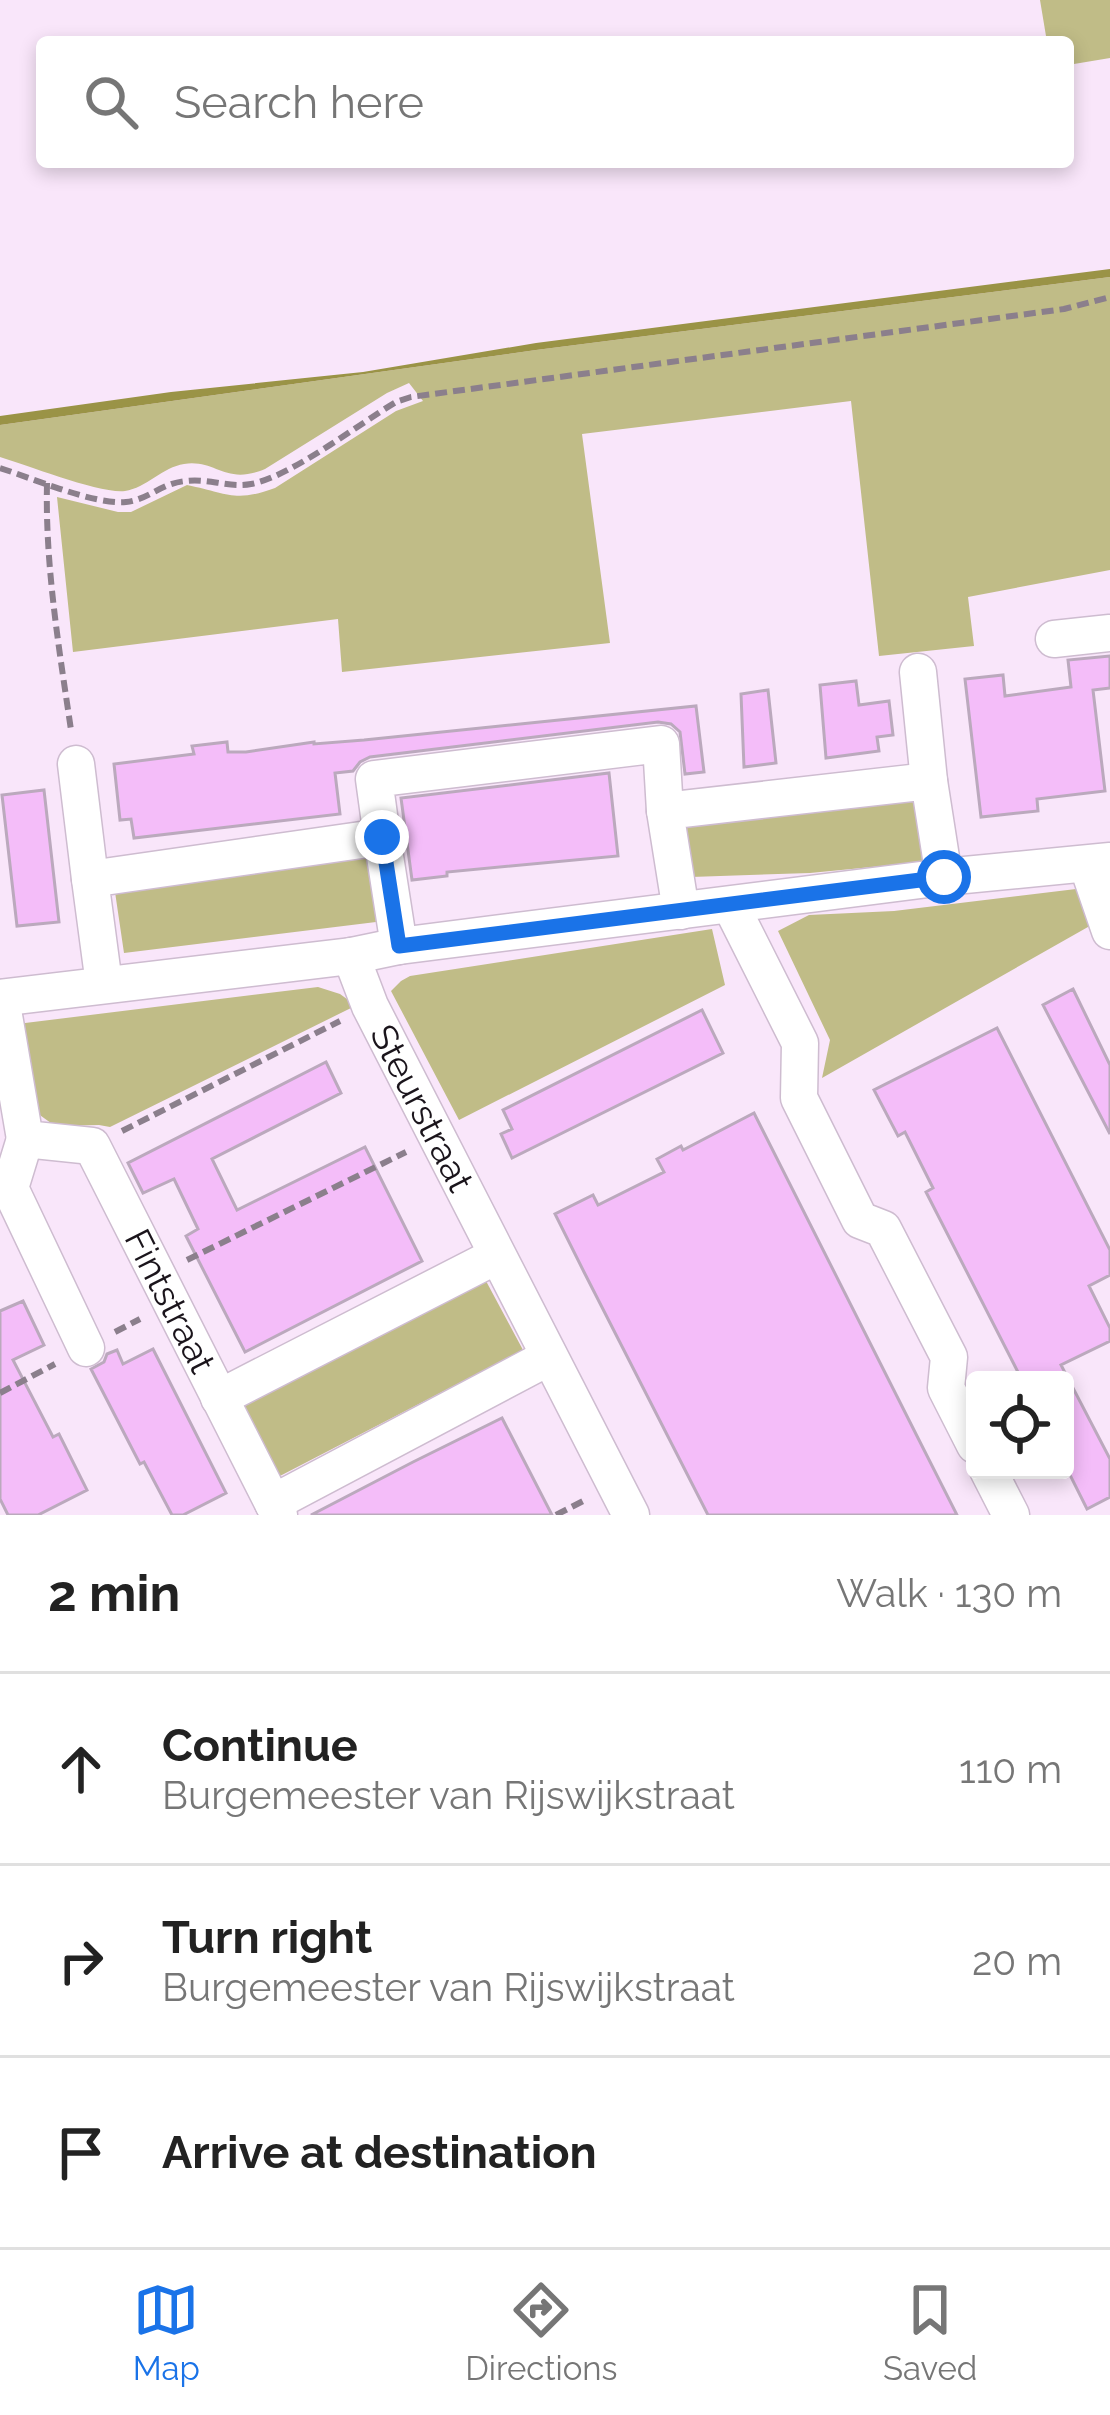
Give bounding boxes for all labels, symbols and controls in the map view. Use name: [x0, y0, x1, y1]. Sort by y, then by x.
search box: [36, 36, 1074, 168]
icon: search: [78, 69, 144, 135]
text: Search here: [174, 76, 424, 129]
route end: [355, 810, 409, 864]
route start: [917, 850, 971, 904]
street label: Steurstraat: [362, 1017, 482, 1198]
street label: Fintstraat: [117, 1222, 224, 1380]
map controls: [966, 1371, 1074, 1479]
button: locate: [966, 1371, 1074, 1479]
text: 2 min: [48, 1563, 180, 1623]
text: Walk · 130 m: [836, 1570, 1062, 1616]
text: Continue: [162, 1719, 358, 1772]
icon: ahead: [48, 1736, 114, 1802]
text: 110 m: [959, 1746, 1062, 1792]
text: Burgemeester van Rijswijkstraat: [162, 1772, 735, 1818]
text: Turn right: [162, 1911, 372, 1964]
icon: right: [48, 1928, 114, 1994]
text: 20 m: [972, 1938, 1062, 1984]
text: Burgemeester van Rijswijkstraat: [162, 1964, 735, 2010]
icon: arrive: [48, 2120, 114, 2186]
text: Arrive at destination: [162, 2126, 597, 2179]
tab: Map: [133, 2277, 200, 2388]
tab: Directions: [465, 2277, 618, 2388]
tab: Saved: [883, 2277, 977, 2388]

